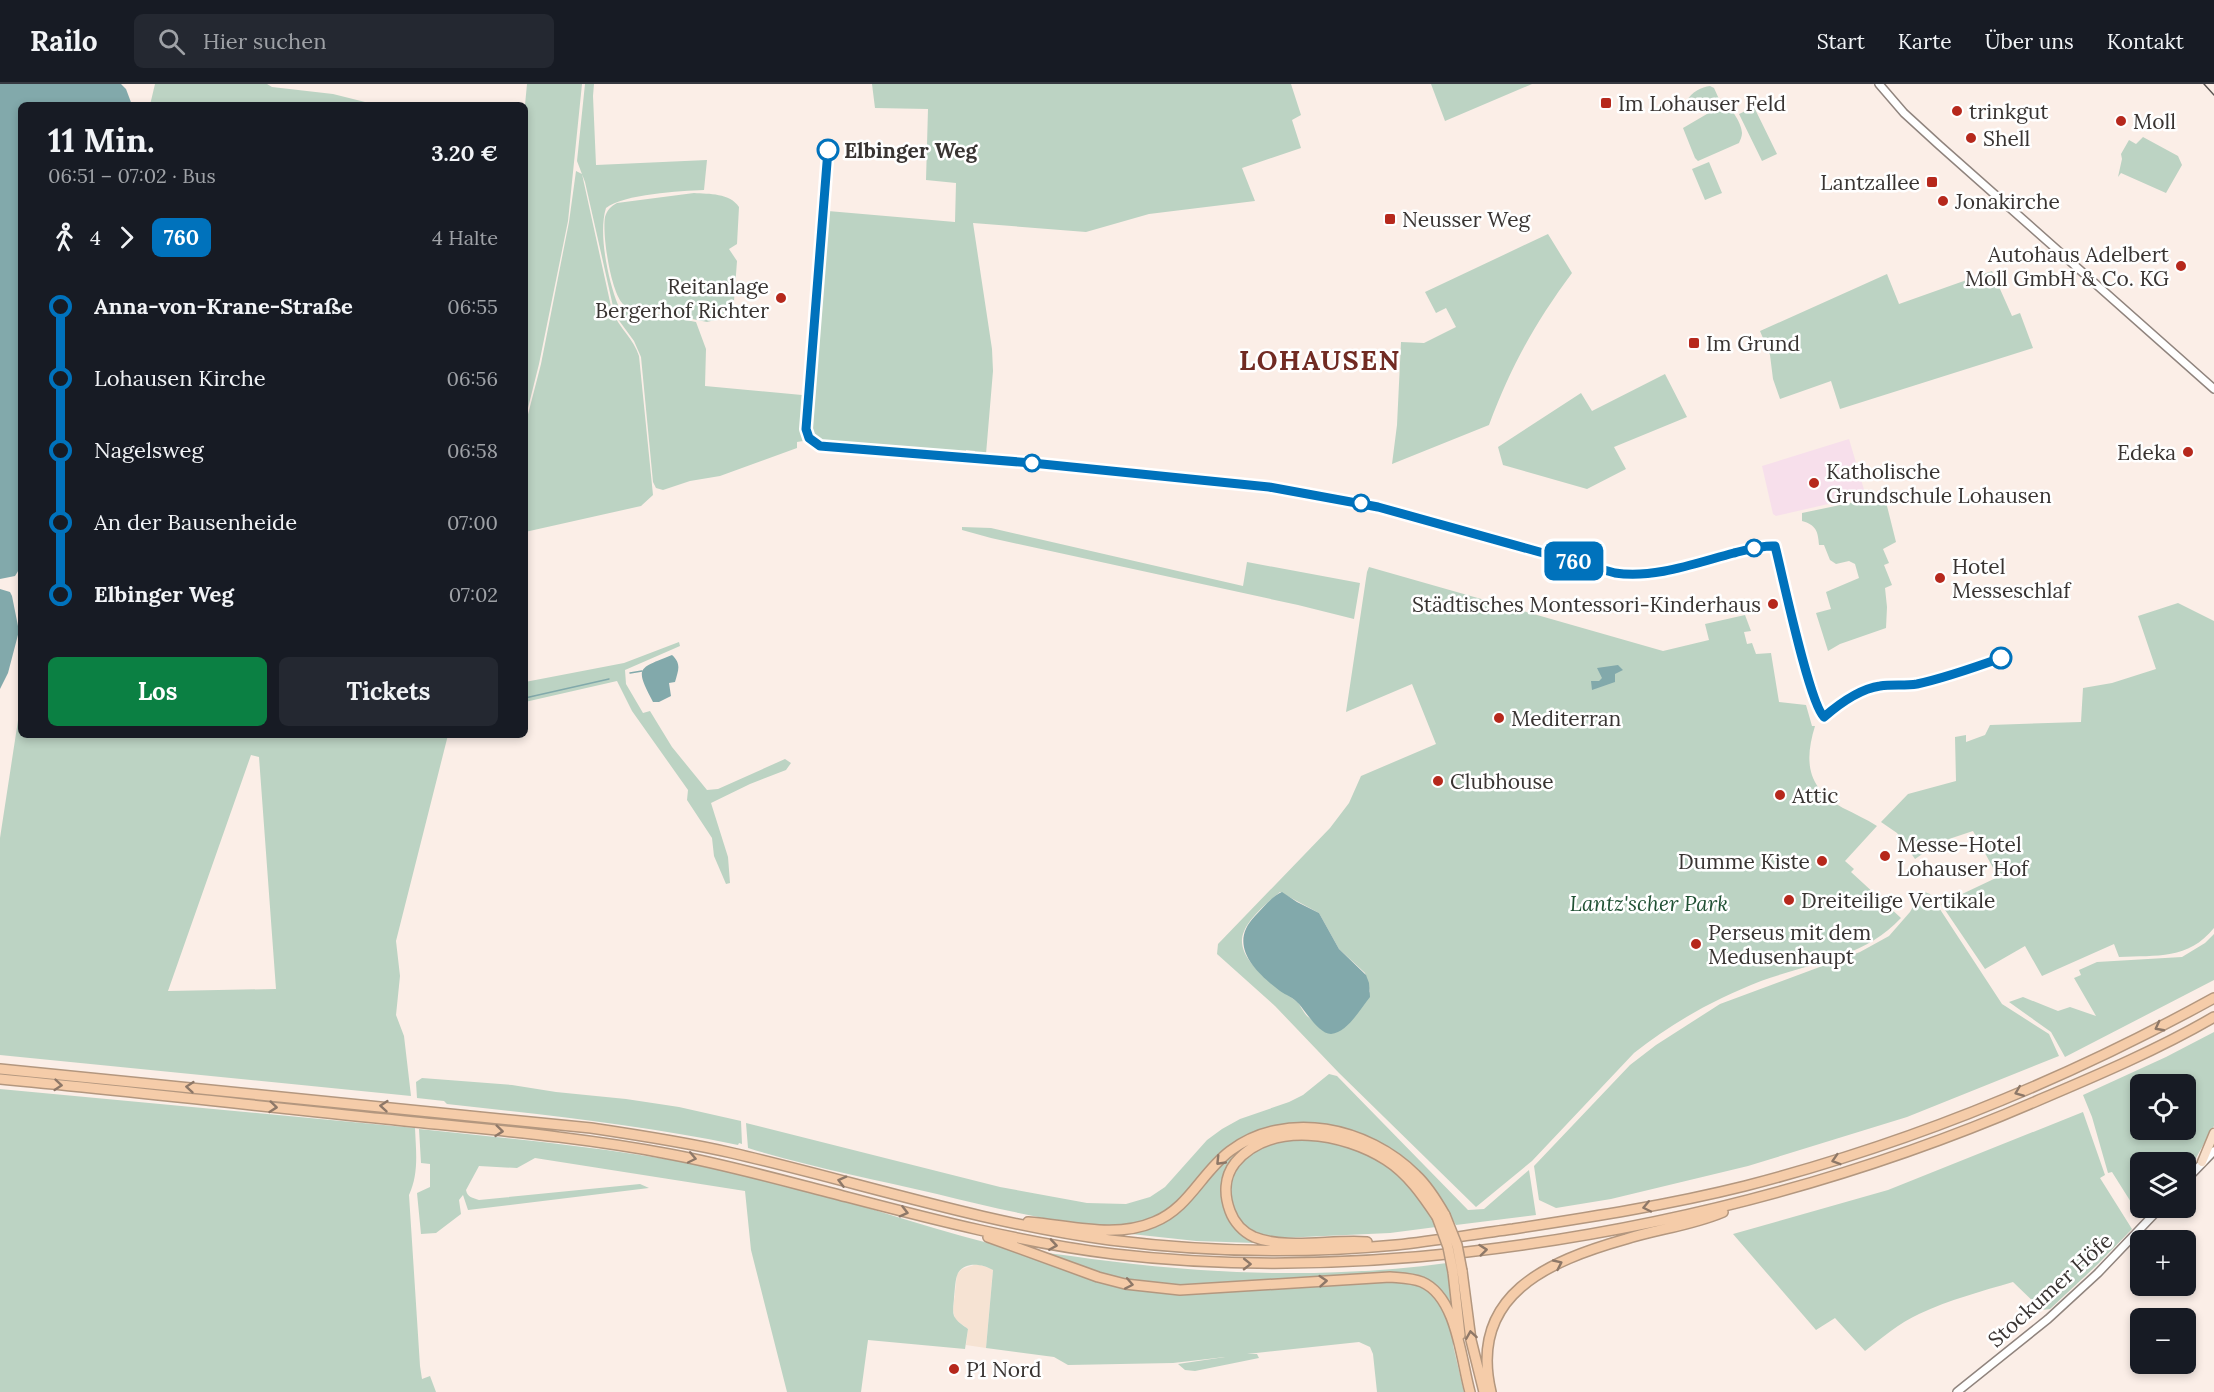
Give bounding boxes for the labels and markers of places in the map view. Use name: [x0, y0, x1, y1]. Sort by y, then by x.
place label: Im Lohauser Feld: [1618, 90, 1786, 117]
marker: Im Lohauser Feld: [1599, 96, 1613, 110]
place label: trinkgut: [1969, 98, 2049, 125]
marker: trinkgut: [1950, 104, 1964, 118]
place label: Moll: [2133, 108, 2176, 135]
marker: Moll: [2114, 114, 2128, 128]
place label: Shell: [1983, 125, 2030, 152]
marker: Shell: [1964, 131, 1978, 145]
place label: Elbinger Weg: [844, 137, 979, 164]
marker: Elbinger Weg: [817, 139, 839, 161]
place label: Lantzallee: [1820, 169, 1920, 196]
marker: Lantzallee: [1925, 175, 1939, 189]
place label: Jonakirche: [1954, 188, 2060, 215]
marker: Jonakirche: [1936, 194, 1950, 208]
place label: Neusser Weg: [1402, 206, 1531, 233]
marker: Neusser Weg: [1383, 212, 1397, 226]
place label: Autohaus Adelbert Moll GmbH & Co. KG: [1965, 241, 2170, 292]
marker: Autohaus Adelbert Moll GmbH & Co. KG: [2174, 259, 2188, 273]
place label: Reitanlage Bergerhof Richter: [595, 273, 769, 324]
marker: Reitanlage Bergerhof Richter: [774, 291, 788, 305]
place label: Im Grund: [1706, 330, 1800, 357]
marker: Im Grund: [1687, 336, 1701, 350]
place label: Edeka: [2117, 439, 2176, 466]
marker: Edeka: [2181, 445, 2195, 459]
unlabelled marker: [1023, 454, 1041, 472]
place label: Katholische Grundschule Lohausen: [1826, 458, 2052, 509]
marker: Katholische Grundschule Lohausen: [1807, 476, 1821, 490]
unlabelled marker: [1352, 494, 1370, 512]
unlabelled marker: [1745, 539, 1763, 557]
place label: Hotel Messeschlaf: [1952, 553, 2072, 604]
marker: Hotel Messeschlaf: [1933, 571, 1947, 585]
place label: Städtisches Montessori-Kinderhaus: [1412, 591, 1761, 618]
marker: Städtisches Montessori-Kinderhaus: [1766, 597, 1780, 611]
unlabelled marker: [1990, 647, 2012, 669]
place label: Mediterran: [1511, 705, 1622, 732]
marker: Mediterran: [1492, 711, 1506, 725]
place label: Clubhouse: [1450, 768, 1554, 795]
marker: Clubhouse: [1431, 774, 1445, 788]
place label: Attic: [1791, 782, 1839, 809]
marker: Attic: [1773, 788, 1787, 802]
place label: Messe-Hotel Lohauser Hof: [1897, 831, 2030, 882]
place label: Dumme Kiste: [1678, 848, 1810, 875]
marker: Messe-Hotel Lohauser Hof: [1878, 849, 1892, 863]
marker: Dumme Kiste: [1815, 854, 1829, 868]
place label: Dreiteilige Vertikale: [1801, 887, 1995, 914]
marker: Dreiteilige Vertikale: [1782, 893, 1796, 907]
place label: Perseus mit dem Medusenhaupt: [1708, 919, 1871, 970]
marker: Perseus mit dem Medusenhaupt: [1689, 937, 1703, 951]
place label: P1 Nord: [966, 1356, 1041, 1383]
marker: P1 Nord: [947, 1362, 961, 1376]

